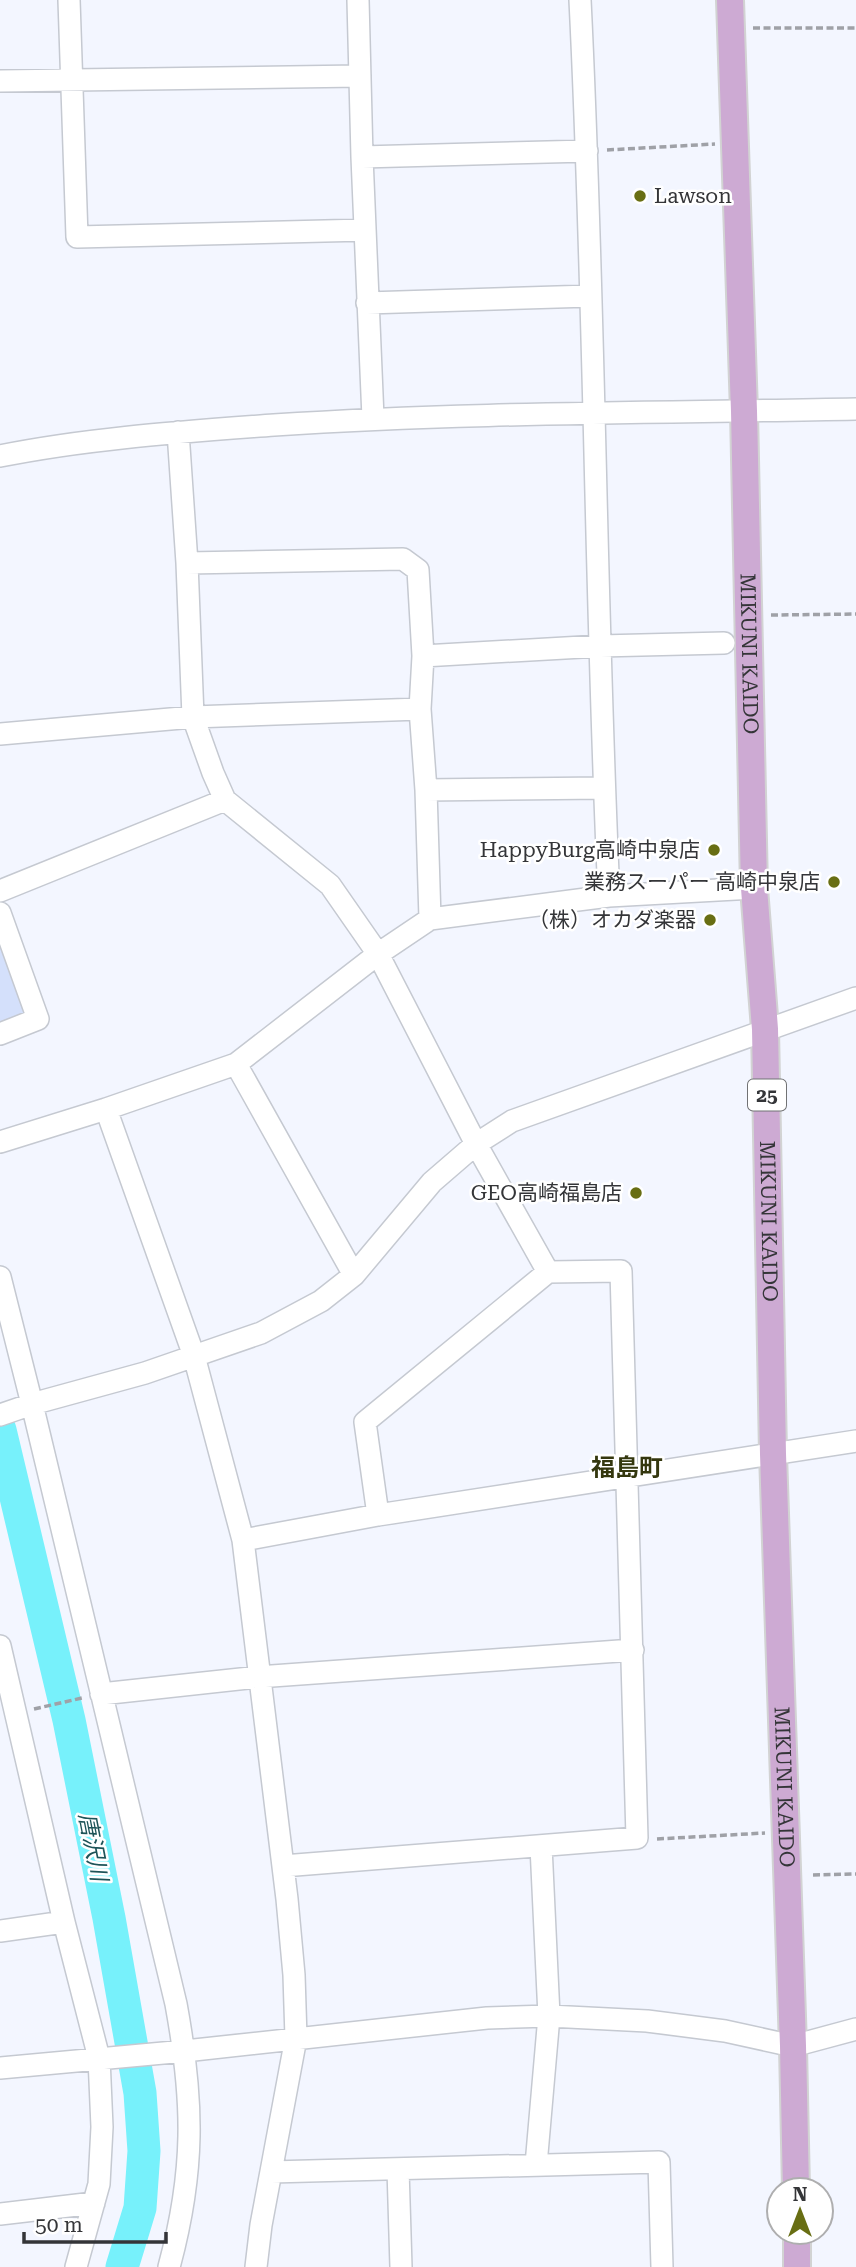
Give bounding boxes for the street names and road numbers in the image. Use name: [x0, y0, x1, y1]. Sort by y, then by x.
street label: MIKUNI KAIDO: [735, 573, 763, 734]
road number: 25: [748, 1079, 786, 1110]
street label: MIKUNI KAIDO: [755, 1140, 782, 1302]
street label: MIKUNI KAIDO: [770, 1706, 799, 1868]

